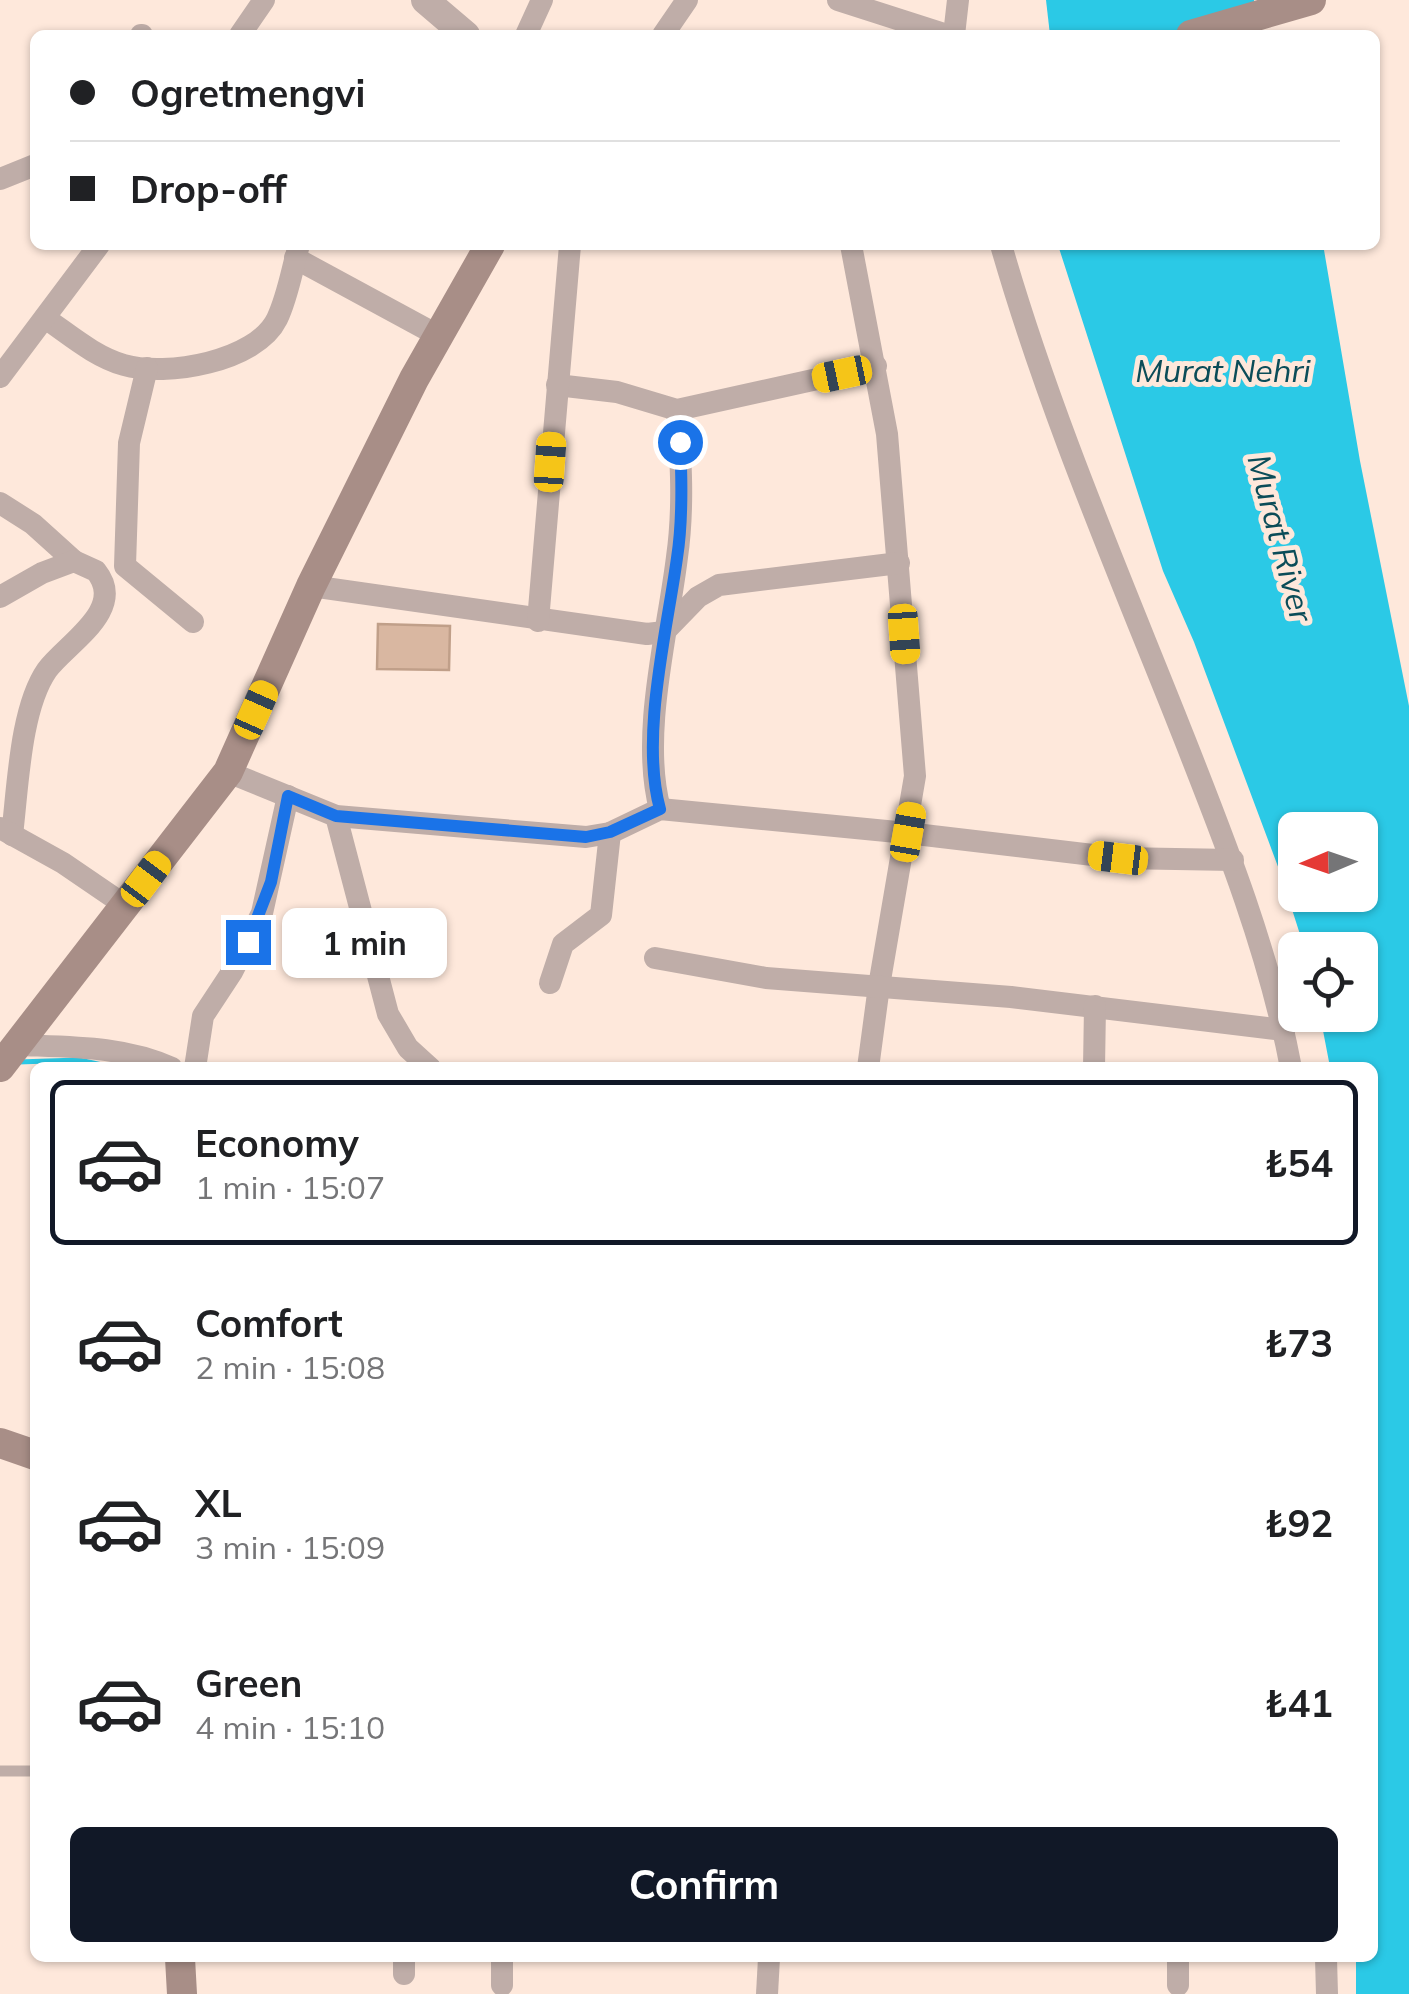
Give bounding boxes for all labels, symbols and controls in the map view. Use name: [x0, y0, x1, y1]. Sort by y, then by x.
text: Ogretmengvi: [130, 69, 365, 117]
text: Drop-off: [130, 165, 287, 213]
water label: Murat Nehri: [1135, 350, 1311, 390]
car: [810, 353, 874, 395]
route start: [658, 420, 703, 465]
car: [533, 431, 567, 493]
water label: Murat River: [1239, 450, 1323, 627]
car: [887, 603, 921, 665]
car: [230, 676, 282, 744]
car: [888, 800, 928, 864]
north arrow: [1278, 812, 1378, 912]
map controls: [1278, 812, 1378, 1032]
car: [1086, 839, 1150, 877]
car: [116, 846, 176, 912]
callout: 1 min: [283, 907, 448, 977]
route end: [226, 920, 271, 965]
text: 1 min: [322, 923, 407, 963]
button: locate: [1278, 932, 1378, 1032]
icon: car: [75, 1118, 165, 1208]
text: Economy: [195, 1119, 359, 1167]
text: ₺54: [1265, 1139, 1333, 1187]
text: 1 min · 15:07: [195, 1167, 385, 1207]
icon: car: [75, 1298, 165, 1388]
text: Comfort: [195, 1299, 343, 1347]
text: ₺73: [1265, 1319, 1333, 1367]
text: 2 min · 15:08: [195, 1347, 385, 1387]
icon: car: [75, 1478, 165, 1568]
text: XL: [195, 1479, 242, 1527]
text: ₺92: [1265, 1499, 1333, 1547]
text: 3 min · 15:09: [195, 1527, 385, 1567]
icon: car: [75, 1658, 165, 1748]
text: Green: [195, 1659, 302, 1707]
text: ₺41: [1265, 1679, 1333, 1727]
text: 4 min · 15:10: [195, 1707, 385, 1747]
button: Confirm: [70, 1827, 1338, 1942]

